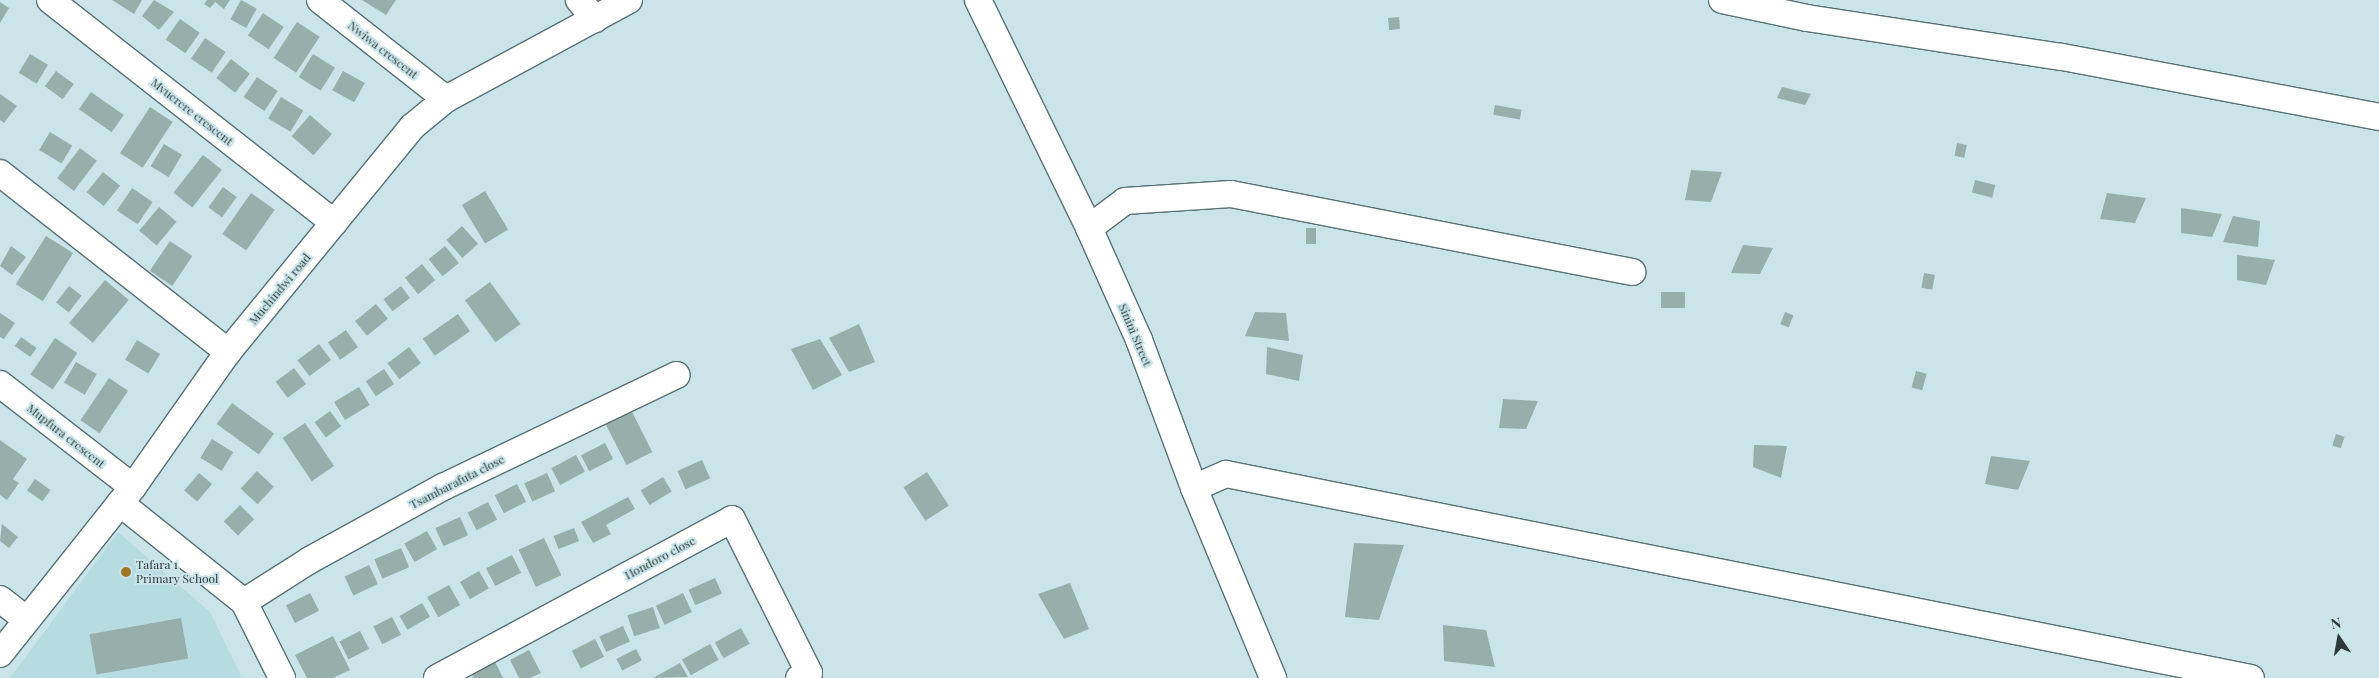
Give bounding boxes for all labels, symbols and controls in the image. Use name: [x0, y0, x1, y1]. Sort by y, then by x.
street label: Nwiwa crescent: [345, 18, 421, 82]
street label: Mvuerere crescent: [148, 75, 236, 149]
street label: Muchindwi road: [246, 251, 314, 327]
street label: Sinini Street: [1115, 302, 1155, 368]
street label: Mupfura crescent: [24, 401, 108, 471]
street label: Tsambarafuta close: [407, 452, 507, 512]
street label: Hondoro close: [622, 533, 698, 583]
place label: Tafara 1 Primary School: [136, 558, 219, 586]
marker: Tafara 1 Primary School: [120, 566, 132, 578]
text: N: [2329, 612, 2343, 633]
north arrow: [2314, 613, 2364, 663]

